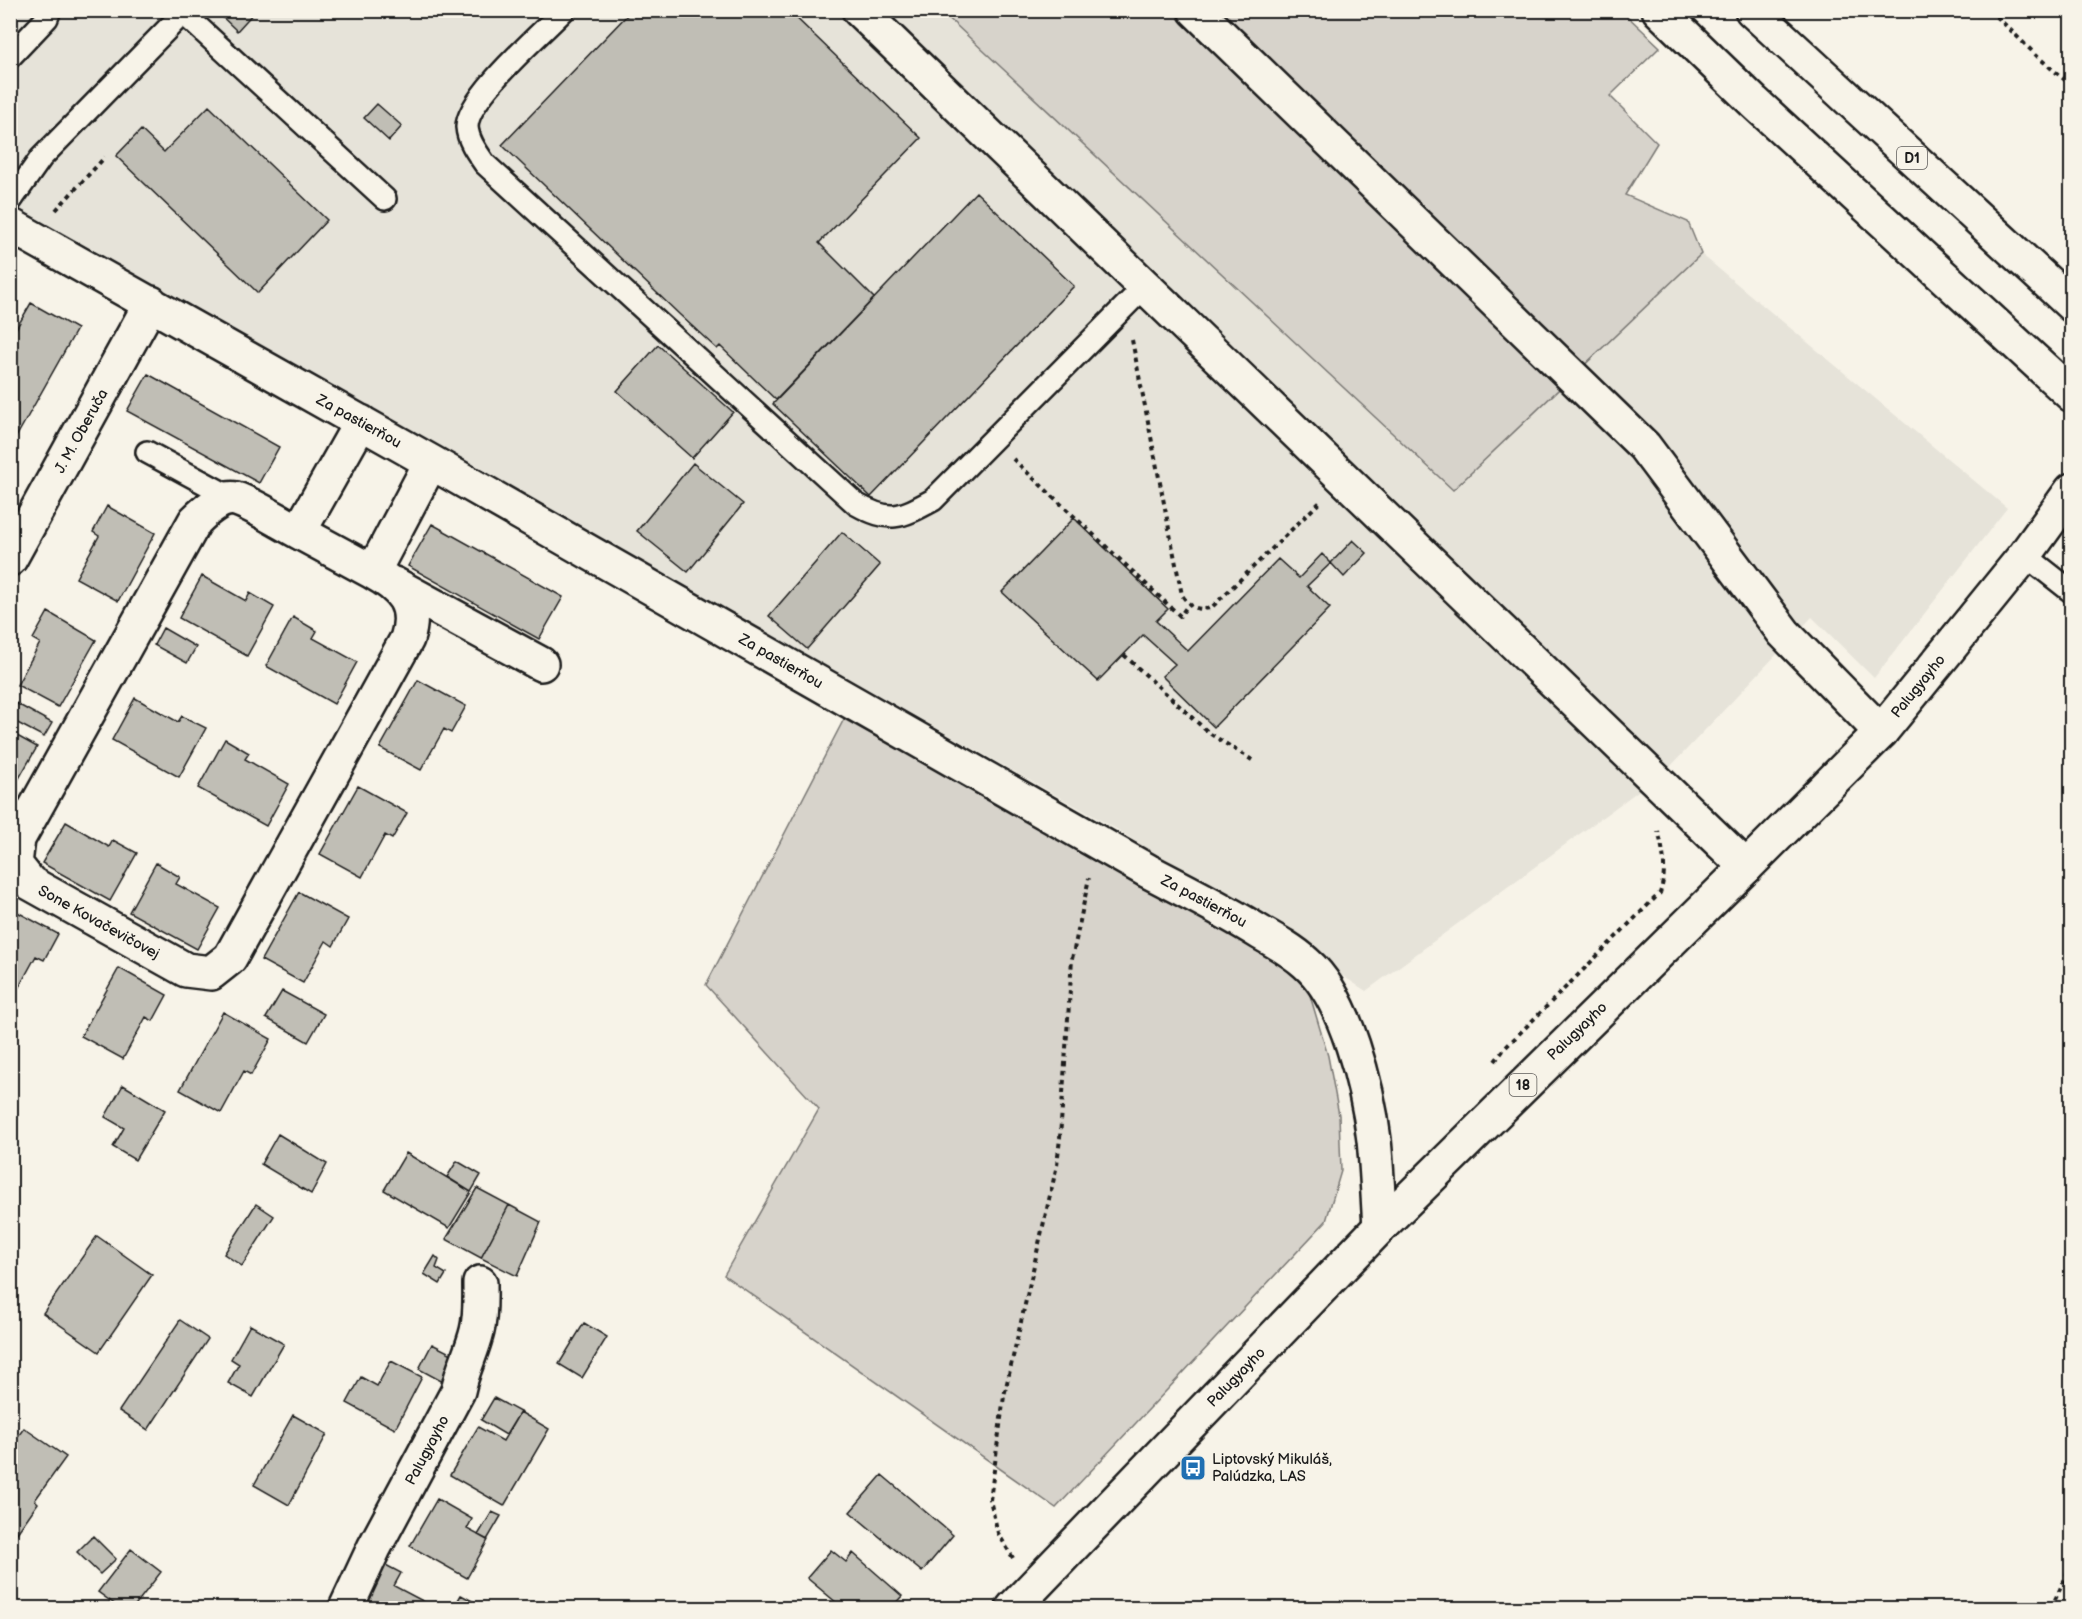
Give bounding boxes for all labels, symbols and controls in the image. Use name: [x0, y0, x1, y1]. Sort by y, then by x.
road number: D1: [1897, 147, 1927, 169]
street label: J. M. Oberuča: [50, 386, 112, 477]
street label: Za pastierňou: [312, 390, 405, 453]
street label: Za pastierňou: [734, 629, 826, 693]
street label: Palugyayho: [1887, 651, 1950, 722]
street label: Za pastierňou: [1157, 870, 1250, 932]
street label: Sone Kovačevičovej: [35, 881, 163, 964]
street label: Palugyayho: [1543, 998, 1611, 1065]
road number: 18: [1510, 1074, 1537, 1096]
street label: Palugyayho: [1203, 1343, 1270, 1411]
street label: Palugyayho: [401, 1412, 454, 1488]
place label: Liptovský Mikuláš, Palúdzka, LAS: [1212, 1450, 1332, 1486]
bus stop icon: Liptovský Mikuláš, Palúdzka, LAS: [1178, 1453, 1208, 1483]

